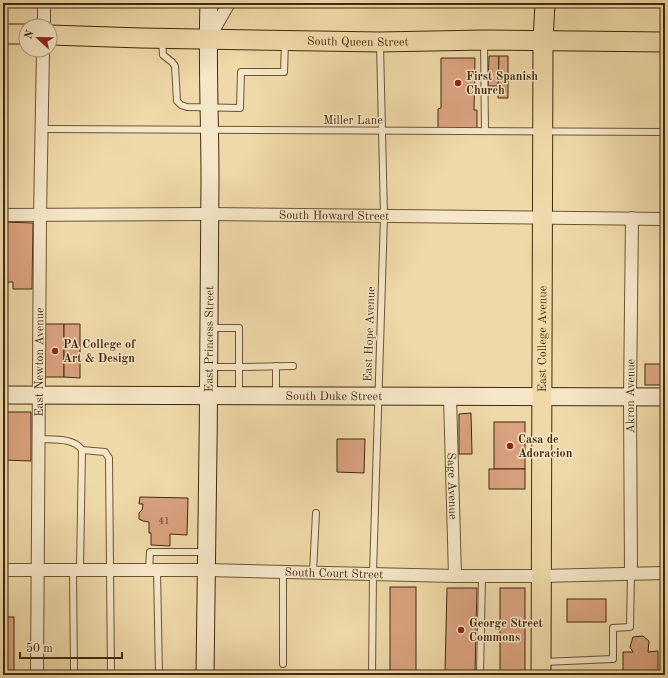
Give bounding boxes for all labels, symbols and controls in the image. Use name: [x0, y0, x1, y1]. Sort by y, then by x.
north arrow: [18, 18, 58, 58]
text: N: [23, 28, 37, 41]
street label: South Queen Street: [307, 36, 409, 49]
place label: First Spanish Church: [466, 71, 538, 97]
marker: First Spanish Church: [453, 78, 463, 88]
street label: Miller Lane: [323, 115, 383, 127]
street label: South Howard Street: [279, 210, 389, 223]
street label: East College Avenue: [537, 285, 549, 392]
street label: East Princess Street: [204, 286, 216, 392]
street label: East Hope Avenue: [362, 286, 378, 382]
street label: East Newton Avenue: [34, 307, 46, 417]
place label: PA College of Art & Design: [63, 339, 136, 365]
marker: PA College of Art & Design: [50, 346, 60, 356]
street label: Akron Avenue: [625, 358, 637, 433]
street label: South Duke Street: [286, 391, 382, 403]
place label: Casa de Adoracion: [518, 434, 573, 460]
marker: Casa de Adoracion: [505, 441, 515, 451]
street label: Sage Avenue: [445, 452, 458, 520]
house number: 41: [158, 516, 170, 526]
street label: South Court Street: [284, 567, 383, 581]
place label: George Street Commons: [469, 618, 544, 644]
marker: George Street Commons: [456, 625, 466, 635]
scale bar: [20, 634, 122, 660]
text: 50 m: [26, 642, 53, 655]

